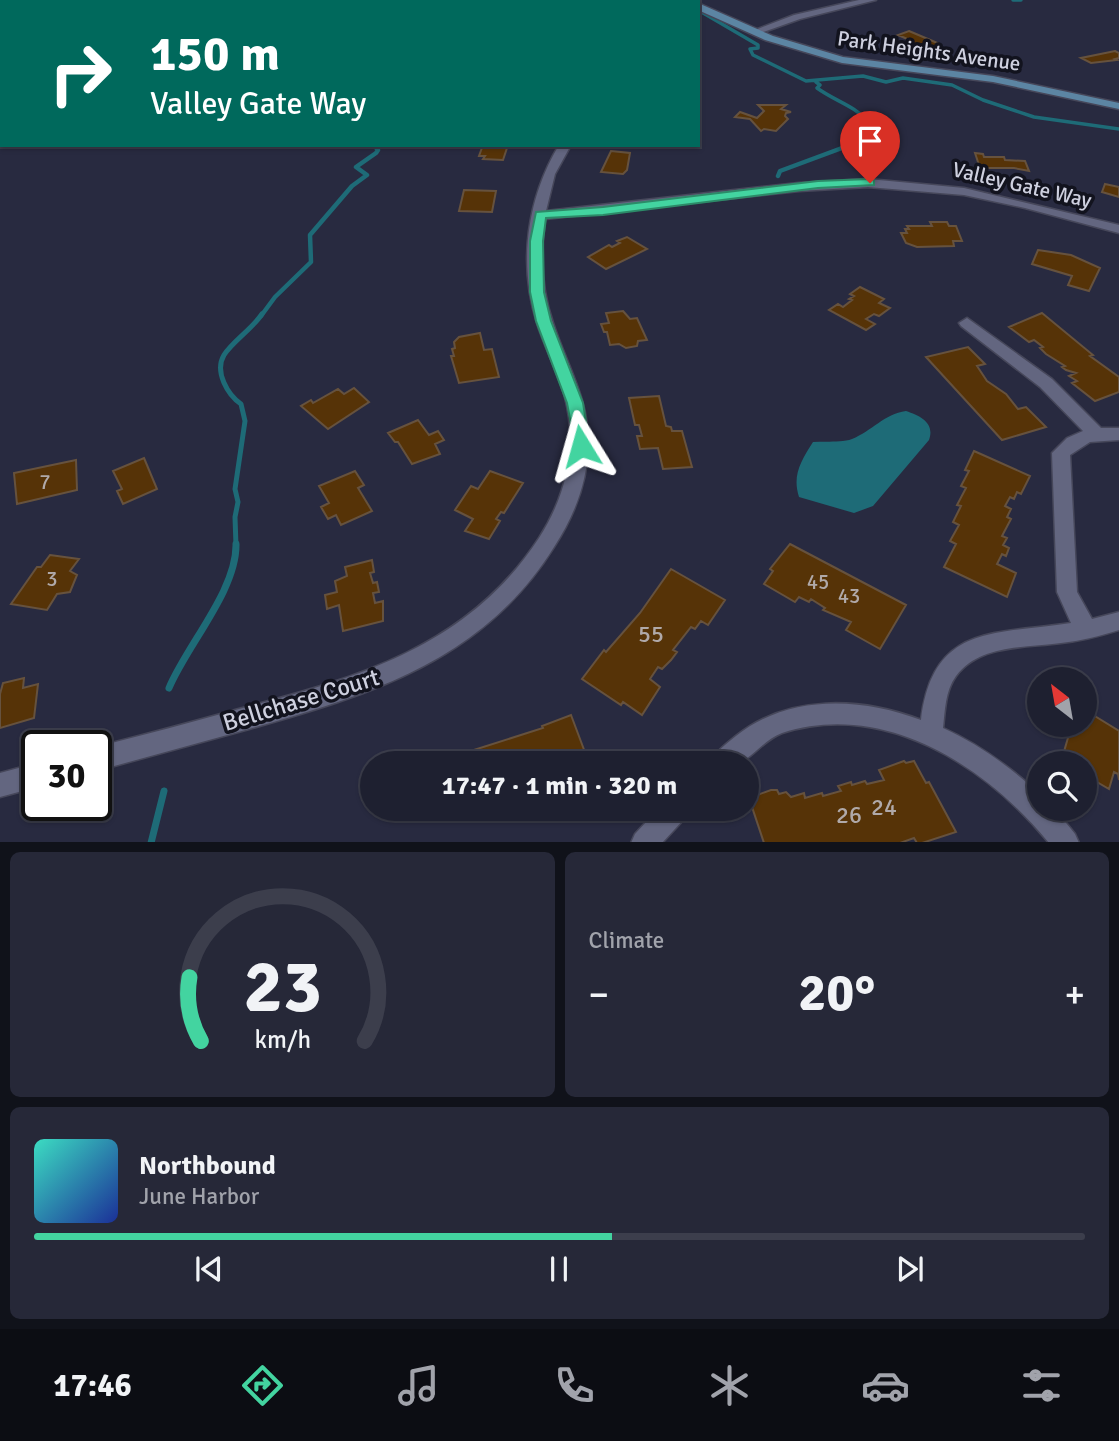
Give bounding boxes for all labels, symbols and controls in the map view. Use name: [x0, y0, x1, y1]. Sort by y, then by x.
text: 150 m: [150, 24, 280, 84]
street label: Park Heights Avenue: [836, 25, 1022, 77]
icon: right: [35, 28, 126, 119]
text: Valley Gate Way: [150, 84, 366, 123]
pin: [840, 111, 900, 183]
icon: arrive: [851, 122, 889, 160]
street label: Valley Gate Way: [950, 156, 1094, 214]
position arrow: [544, 409, 618, 483]
house number: 7: [39, 469, 51, 495]
house number: 3: [46, 566, 58, 592]
house number: 45: [807, 569, 829, 595]
house number: 43: [838, 583, 860, 609]
house number: 55: [638, 619, 664, 649]
street label: Bellchase Court: [219, 662, 383, 738]
north arrow: [1027, 667, 1097, 737]
map controls: [1027, 667, 1097, 821]
speed limit sign: 30: [21, 730, 112, 821]
button: search: [1027, 751, 1097, 821]
text: 17:47 · 1 min · 320 m: [442, 770, 677, 802]
house number: 24: [871, 792, 897, 822]
house number: 26: [836, 800, 862, 830]
text: Climate: [589, 926, 664, 955]
text: 23: [243, 943, 322, 1032]
text: 20°: [798, 961, 875, 1025]
text: −: [589, 971, 609, 1018]
text: +: [1064, 971, 1085, 1018]
text: km/h: [254, 1023, 311, 1054]
text: Northbound: [139, 1150, 276, 1182]
text: June Harbor: [139, 1182, 259, 1211]
icon: previous: [190, 1250, 228, 1288]
icon: pause: [540, 1250, 578, 1288]
icon: next: [891, 1250, 929, 1288]
icon: directions: [238, 1361, 287, 1410]
icon: music: [394, 1361, 443, 1410]
icon: phone: [550, 1361, 599, 1410]
icon: climate: [705, 1361, 754, 1410]
icon: car: [861, 1361, 910, 1410]
icon: filters: [1017, 1361, 1066, 1410]
text: 17:46: [53, 1366, 132, 1405]

